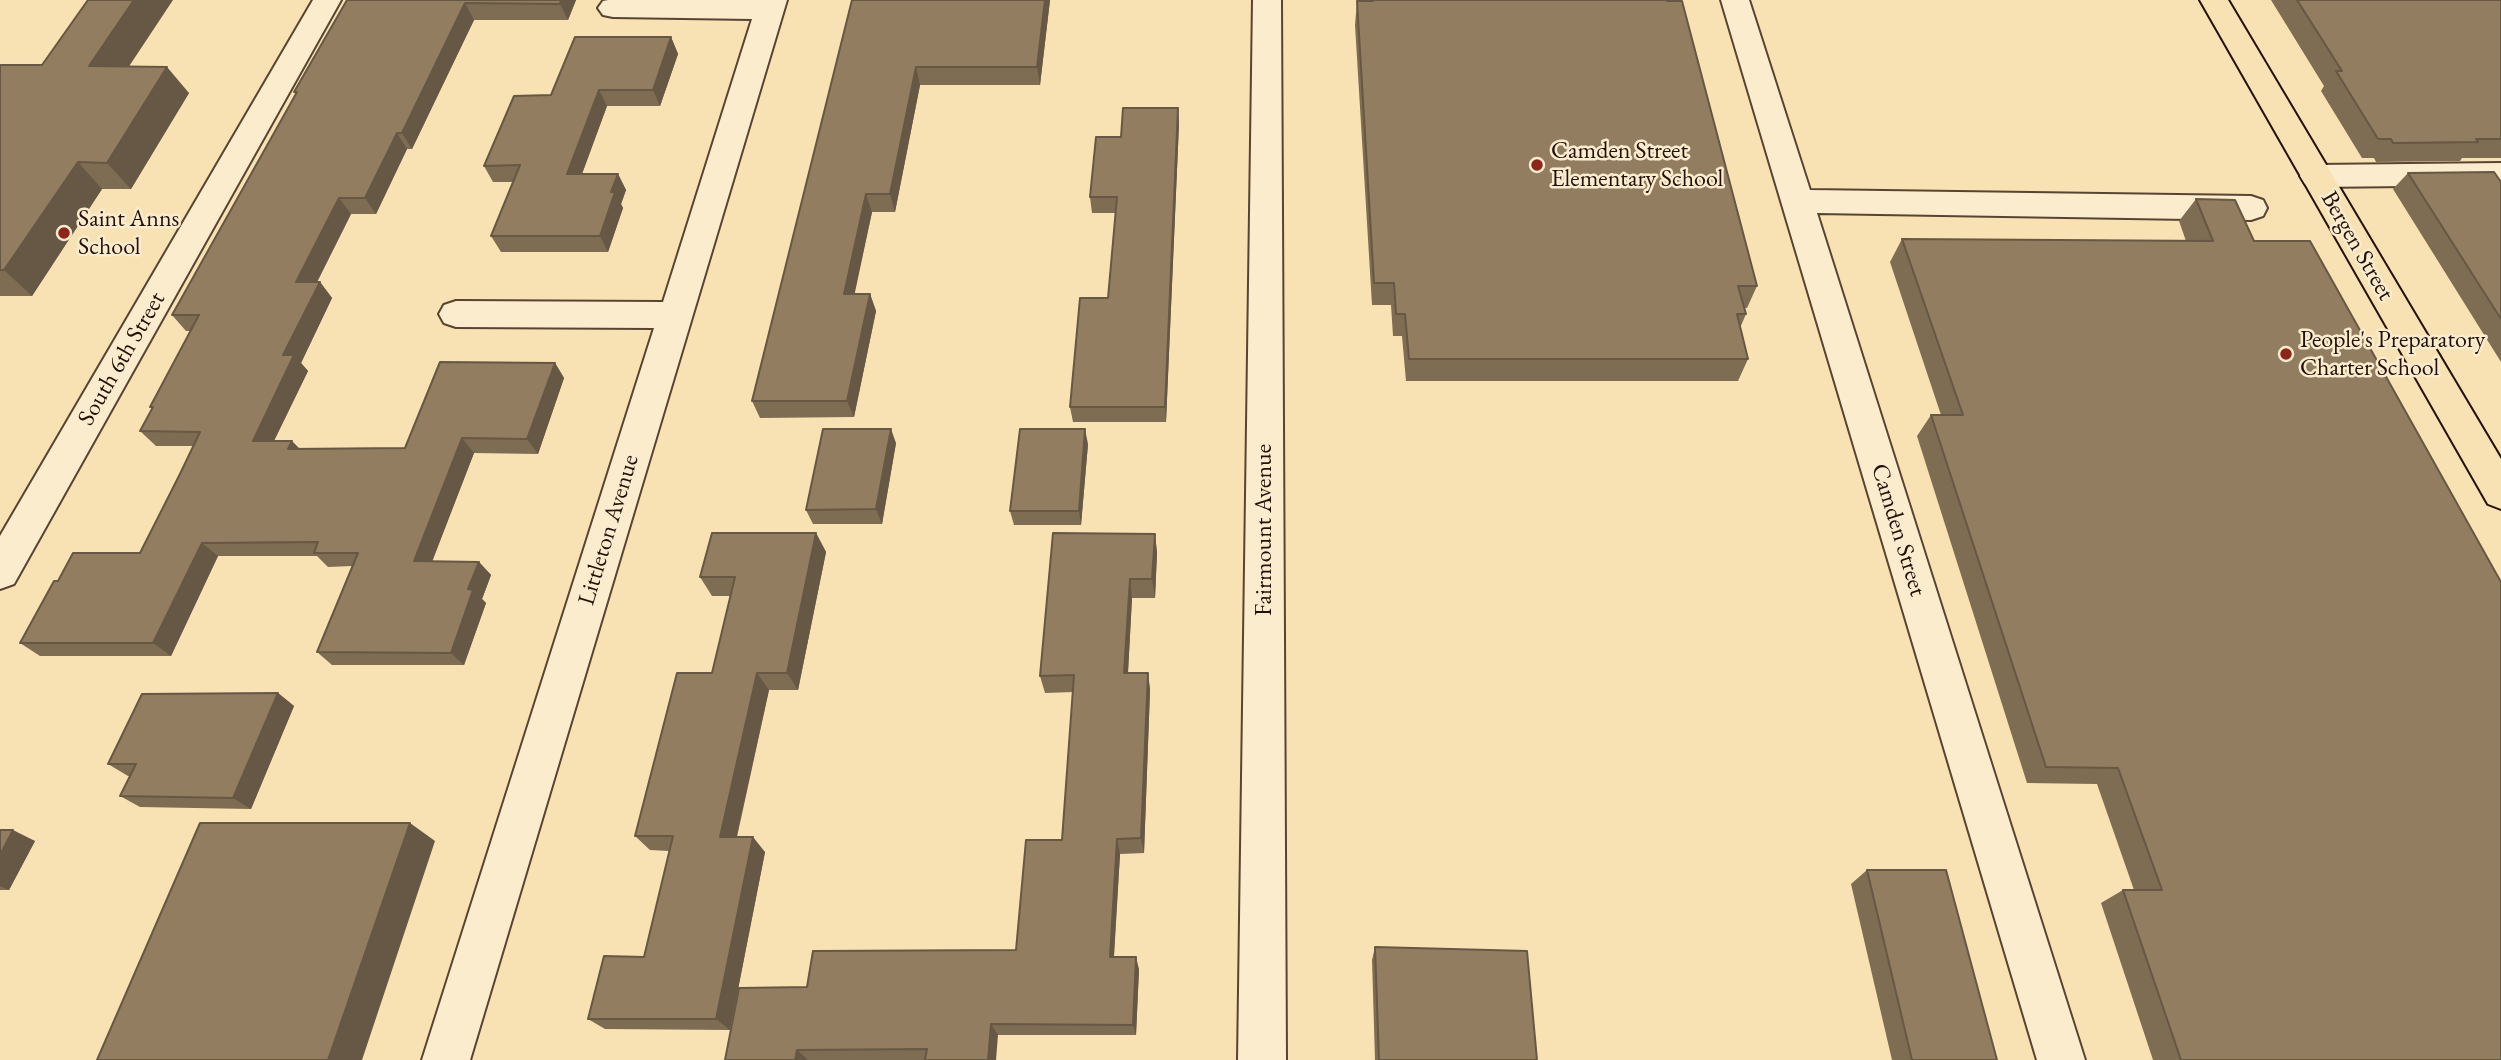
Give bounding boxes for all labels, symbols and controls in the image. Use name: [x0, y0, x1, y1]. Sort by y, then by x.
place label: Camden Street Elementary School: [1551, 137, 1723, 193]
marker: Camden Street Elementary School: [1529, 157, 1545, 173]
street label: Bergen Street: [2314, 186, 2400, 306]
place label: Saint Anns School: [78, 205, 179, 261]
marker: Saint Anns School: [56, 225, 72, 241]
street label: South 6th Street: [72, 287, 172, 431]
place label: People's Preparatory Charter School: [2300, 326, 2485, 382]
marker: People's Preparatory Charter School: [2278, 346, 2294, 362]
street label: Fairmount Avenue: [1250, 444, 1278, 616]
street label: Littleton Avenue: [572, 451, 646, 609]
street label: Camden Street: [1864, 460, 1932, 600]

